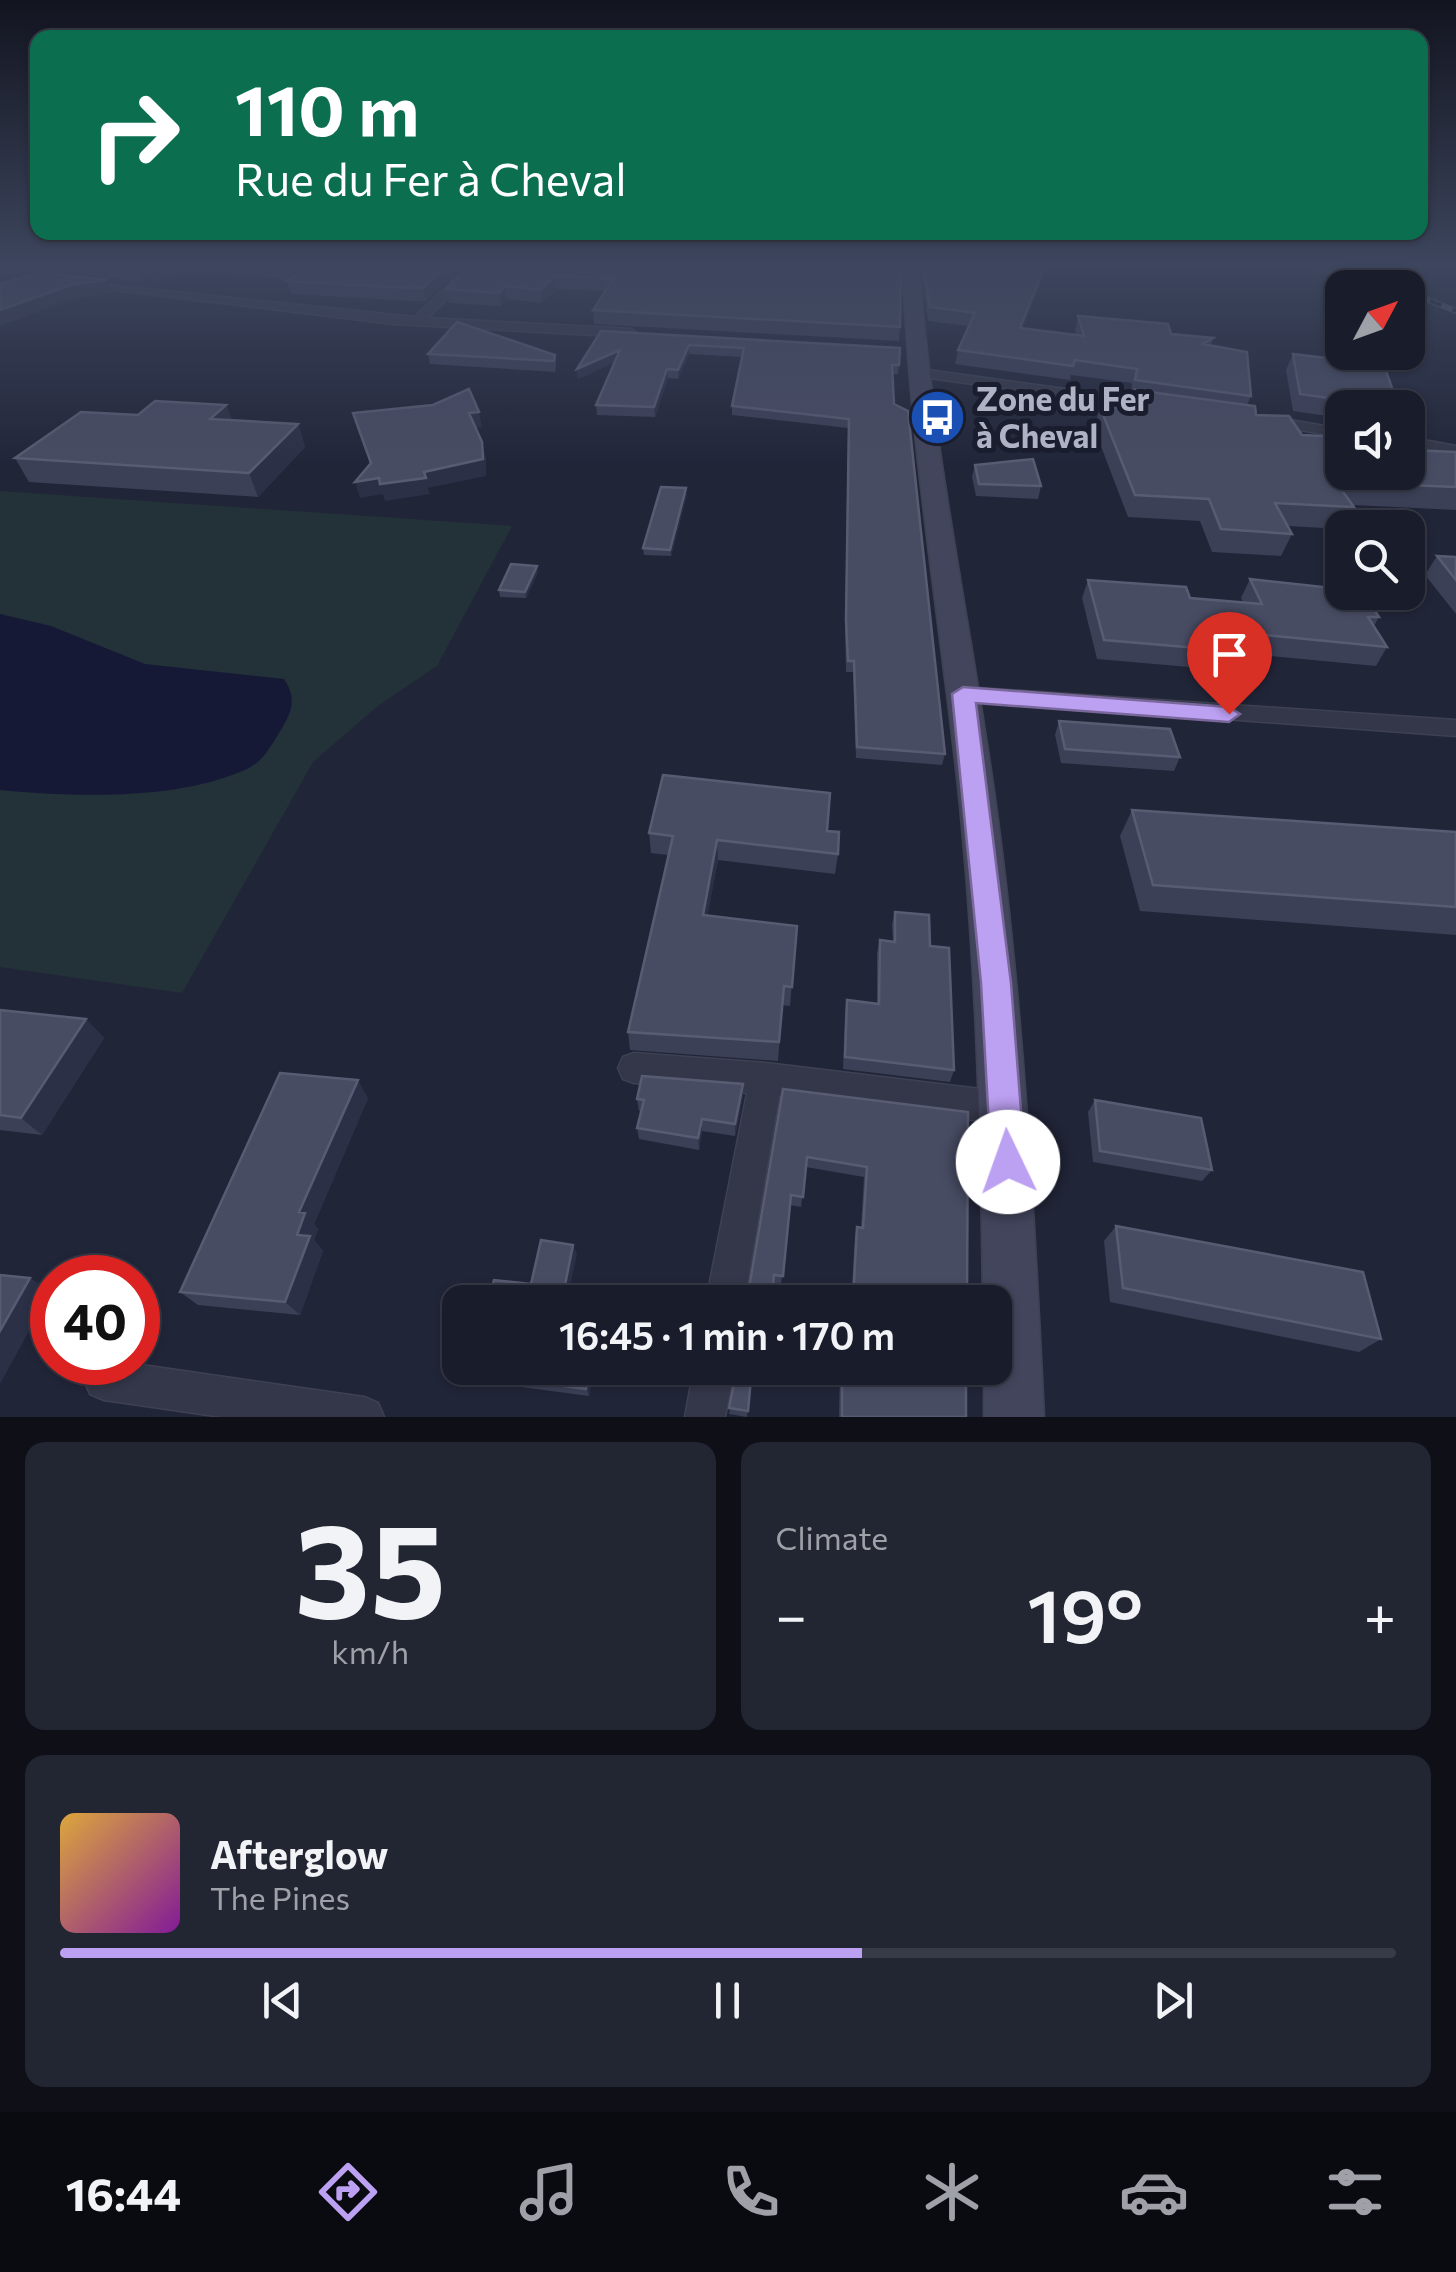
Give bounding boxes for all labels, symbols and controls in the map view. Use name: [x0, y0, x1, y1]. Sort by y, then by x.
text: 110 m: [235, 65, 419, 150]
icon: right: [70, 70, 200, 200]
text: Rue du Fer à Cheval: [235, 150, 627, 205]
north arrow: [1325, 270, 1425, 370]
map controls: [1325, 270, 1425, 610]
place label: Zone du Fer à Cheval: [976, 378, 1150, 455]
bus stop icon: Zone du Fer à Cheval: [907, 388, 967, 448]
button: sound: [1325, 390, 1425, 490]
button: search: [1325, 510, 1425, 610]
pin: [1187, 612, 1272, 715]
icon: arrive: [1202, 627, 1257, 682]
position arrow: [956, 1110, 1060, 1214]
speed limit sign: 40: [30, 1255, 160, 1385]
text: 16:45 · 1 min · 170 m: [559, 1311, 895, 1358]
text: 35: [294, 1486, 446, 1645]
text: Climate: [776, 1517, 888, 1557]
text: 19°: [1027, 1567, 1143, 1658]
text: −: [776, 1580, 807, 1647]
text: +: [1364, 1580, 1396, 1647]
text: km/h: [331, 1631, 409, 1671]
text: Afterglow: [210, 1830, 388, 1877]
text: The Pines: [210, 1877, 350, 1917]
icon: previous: [255, 1973, 310, 2028]
icon: pause: [700, 1973, 755, 2028]
icon: next: [1146, 1973, 1201, 2028]
icon: directions: [313, 2157, 383, 2227]
icon: music: [514, 2157, 584, 2227]
icon: phone: [716, 2157, 786, 2227]
icon: climate: [917, 2157, 987, 2227]
icon: car: [1119, 2157, 1189, 2227]
icon: filters: [1320, 2157, 1390, 2227]
text: 16:44: [66, 2165, 181, 2220]

